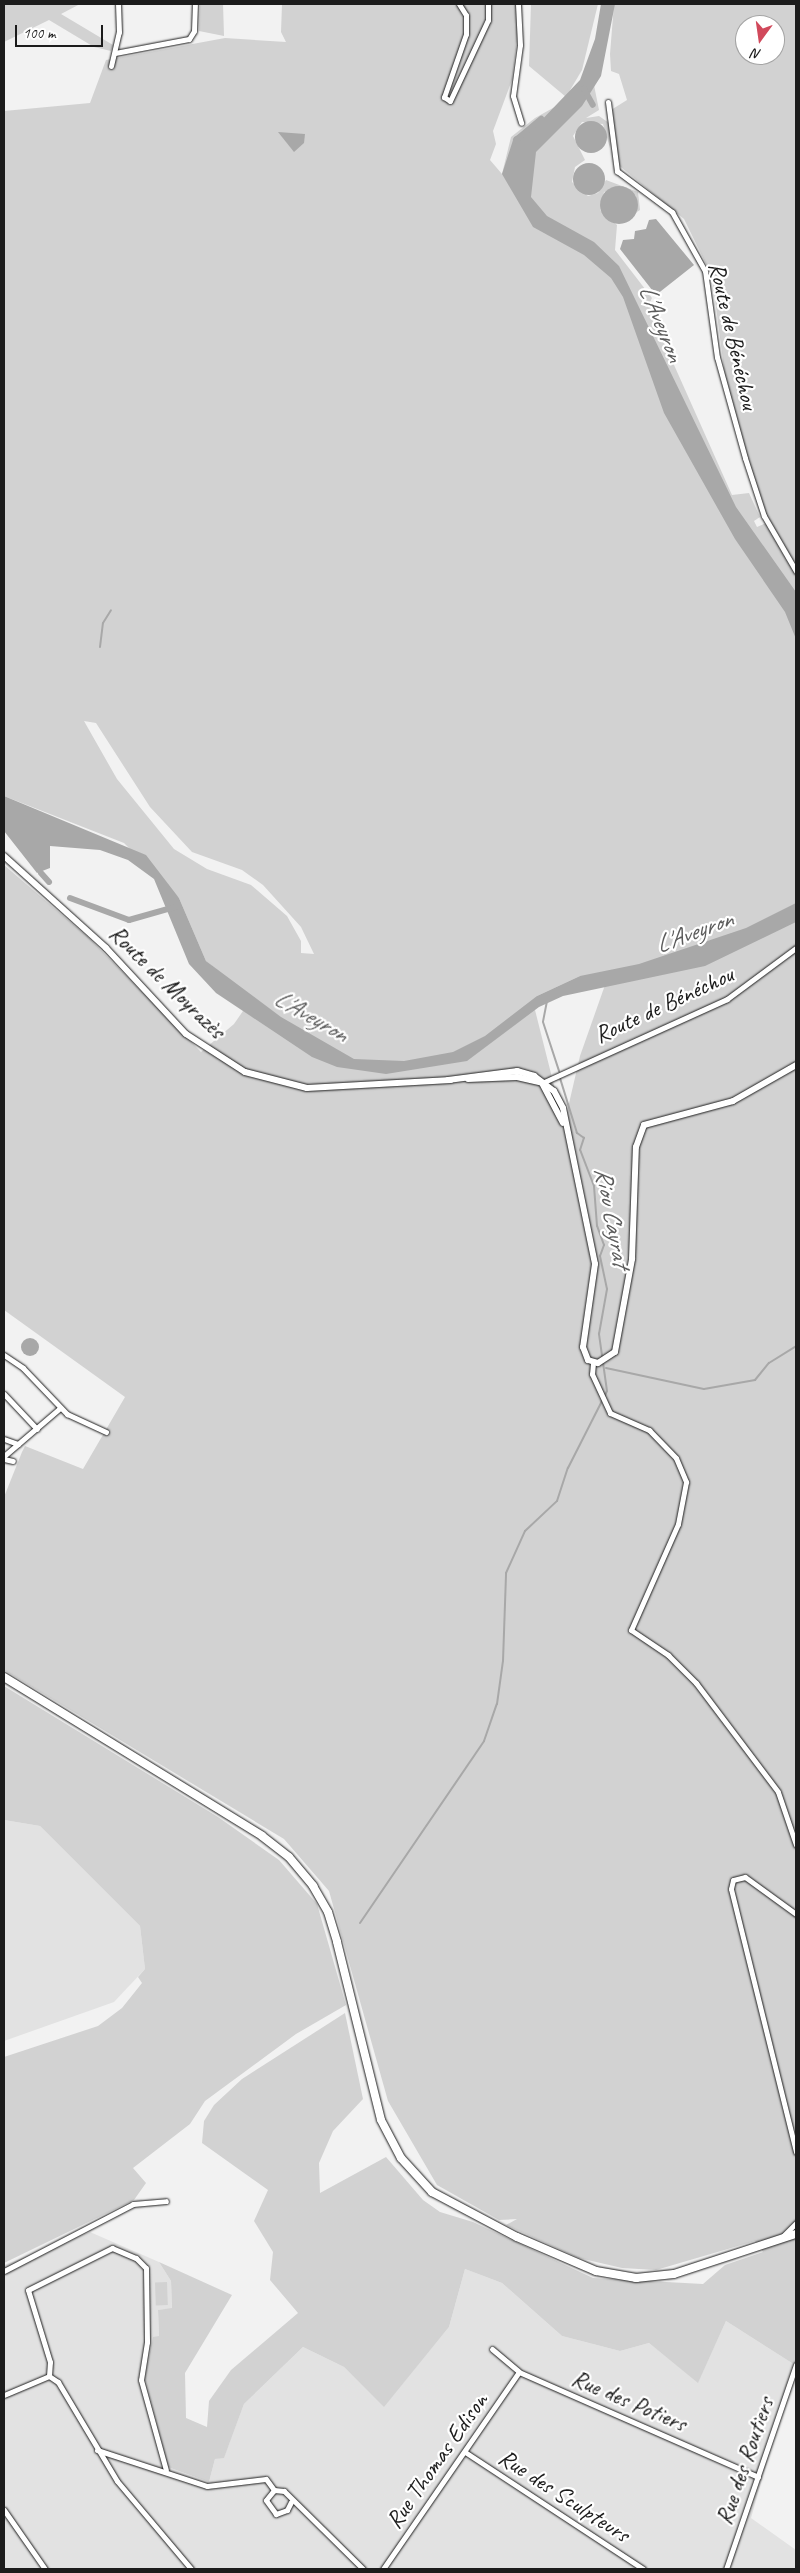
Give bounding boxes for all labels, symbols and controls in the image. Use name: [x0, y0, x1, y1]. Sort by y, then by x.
scale bar: [18, 15, 105, 47]
north arrow: [735, 15, 785, 65]
text: 100 m: [23, 24, 55, 43]
text: N: [750, 45, 763, 63]
street label: Route de Bénéchou: [702, 260, 764, 412]
water label: L'Aveyron: [632, 280, 690, 366]
water label: L'Aveyron: [651, 904, 737, 960]
street label: Route de Moyrazès: [103, 920, 231, 1044]
street label: Route de Bénéchou: [590, 960, 738, 1050]
water label: L'Aveyron: [269, 983, 353, 1049]
water label: Riou Cayrat: [588, 1165, 636, 1269]
street label: Rue des Potiers: [567, 2364, 691, 2438]
street label: Rue Thomas Edison: [380, 2388, 494, 2534]
street label: Rue des Routiers: [710, 2393, 780, 2529]
street label: Rue des Sculpteurs: [494, 2443, 634, 2549]

